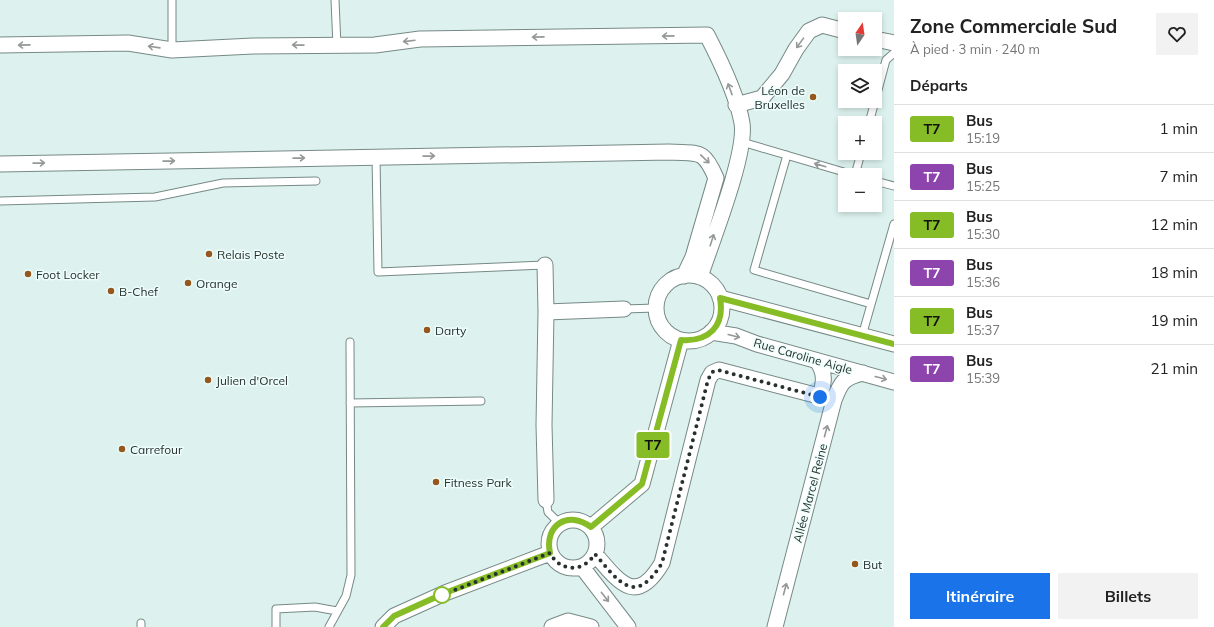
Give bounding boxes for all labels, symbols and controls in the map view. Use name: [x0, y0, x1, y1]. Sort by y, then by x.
north arrow: [838, 12, 882, 56]
map controls: [838, 12, 882, 212]
button: heart: [1156, 13, 1198, 55]
text: Zone Commerciale Sud: [910, 14, 1117, 38]
one-way arrow: [662, 32, 675, 40]
one-way arrow: [532, 34, 545, 41]
one-way arrow: [403, 37, 416, 44]
one-way arrow: [796, 37, 804, 48]
one-way arrow: [18, 41, 31, 49]
one-way arrow: [292, 41, 305, 49]
text: À pied · 3 min · 240 m: [910, 41, 1040, 57]
one-way arrow: [148, 43, 161, 51]
button: layers: [838, 64, 882, 108]
text: Départs: [910, 76, 968, 95]
one-way arrow: [726, 83, 734, 95]
place label: Léon de Bruxelles: [755, 83, 805, 112]
marker: Léon de Bruxelles: [808, 92, 818, 102]
text: Bus: [966, 111, 993, 130]
button: +: [838, 116, 882, 160]
text: 1 min: [1160, 119, 1198, 138]
text: T7: [923, 120, 941, 138]
text: 15:19: [966, 130, 1000, 146]
one-way arrow: [422, 152, 435, 160]
one-way arrow: [292, 154, 305, 162]
one-way arrow: [700, 155, 710, 164]
one-way arrow: [162, 157, 175, 165]
one-way arrow: [32, 159, 45, 167]
text: Bus: [966, 159, 993, 178]
one-way arrow: [814, 161, 827, 168]
text: 7 min: [1160, 167, 1198, 186]
button: −: [838, 168, 882, 212]
text: T7: [923, 168, 941, 186]
text: 15:25: [966, 178, 1000, 194]
text: Bus: [966, 207, 993, 226]
text: 12 min: [1151, 215, 1198, 234]
text: T7: [923, 216, 941, 234]
text: 15:30: [966, 226, 1000, 242]
one-way arrow: [709, 234, 716, 247]
place label: Relais Poste: [217, 247, 285, 262]
marker: Relais Poste: [204, 249, 214, 259]
text: Bus: [966, 255, 993, 274]
text: 18 min: [1151, 263, 1198, 282]
text: T7: [923, 264, 941, 282]
place label: Foot Locker: [36, 267, 100, 282]
marker: Foot Locker: [23, 269, 33, 279]
text: 15:36: [966, 274, 1000, 290]
place label: Orange: [196, 276, 238, 291]
marker: Orange: [183, 278, 193, 288]
place label: B-Chef: [119, 284, 159, 299]
marker: B-Chef: [106, 286, 116, 296]
text: Bus: [966, 303, 993, 322]
text: 19 min: [1151, 311, 1198, 330]
text: T7: [923, 312, 941, 330]
text: 15:37: [966, 322, 1000, 338]
place label: Darty: [435, 323, 467, 338]
marker: Darty: [422, 325, 432, 335]
one-way arrow: [728, 333, 741, 341]
street label: Rue Caroline Aigle: [752, 335, 854, 377]
text: Bus: [966, 351, 993, 370]
text: 21 min: [1151, 359, 1198, 378]
text: T7: [923, 360, 941, 378]
text: 15:39: [966, 370, 1000, 386]
place label: Julien d'Orcel: [216, 373, 288, 388]
marker: Julien d'Orcel: [203, 375, 213, 385]
one-way arrow: [875, 375, 888, 383]
your location: [810, 387, 830, 407]
one-way arrow: [823, 425, 830, 438]
line badge: T7: [635, 432, 671, 458]
text: T7: [644, 436, 662, 454]
place label: Carrefour: [130, 442, 183, 457]
street label: Allée Marcel Reine: [790, 442, 830, 544]
marker: Carrefour: [117, 444, 127, 454]
place label: Fitness Park: [444, 475, 512, 490]
marker: Fitness Park: [431, 477, 441, 487]
place label: But: [863, 557, 882, 572]
marker: But: [850, 559, 860, 569]
button: Itinéraire: [910, 573, 1050, 619]
button: Billets: [1058, 573, 1198, 619]
one-way arrow: [782, 583, 789, 596]
unlabelled marker: [433, 586, 451, 604]
one-way arrow: [600, 592, 609, 603]

